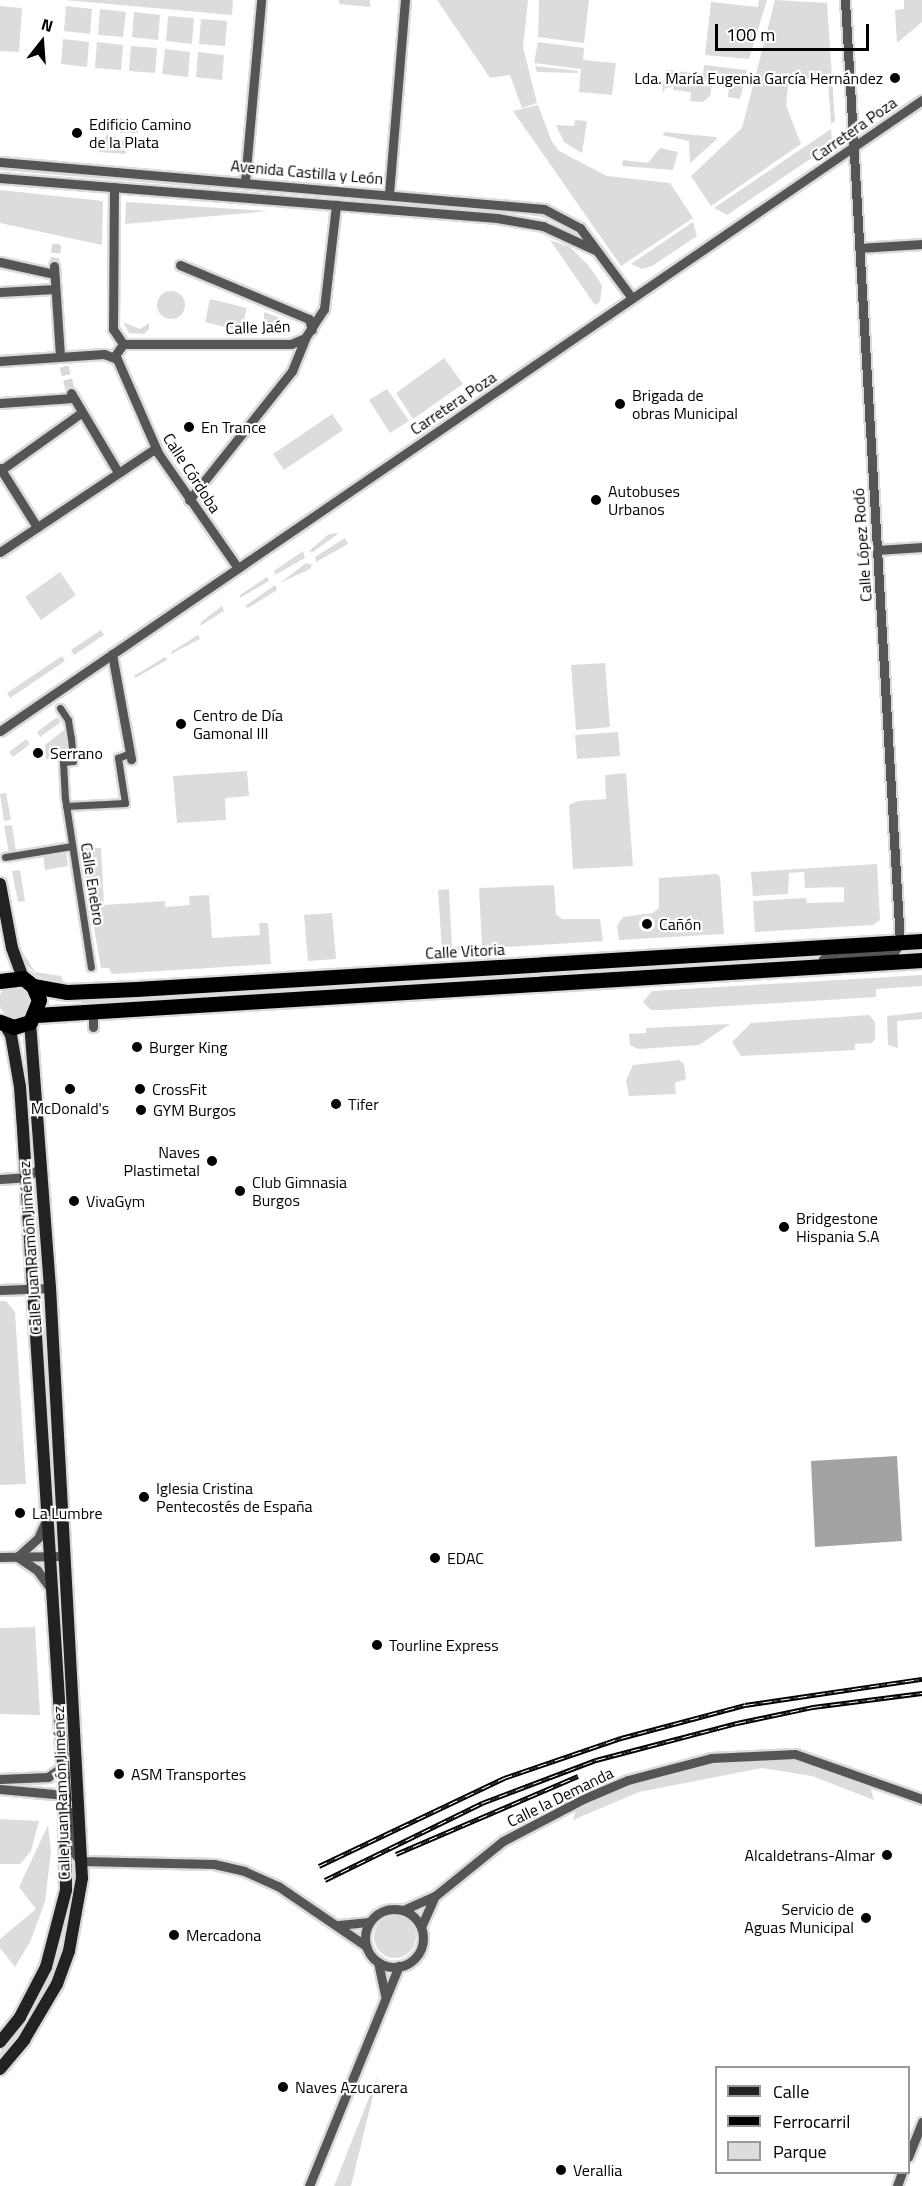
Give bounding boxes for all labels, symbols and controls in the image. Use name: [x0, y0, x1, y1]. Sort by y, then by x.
north arrow: [12, 12, 72, 72]
text: N: [38, 12, 56, 38]
scale bar: [718, 12, 872, 50]
text: 100 m: [726, 21, 775, 48]
place label: Lda. María Eugenia García Hernández: [634, 68, 883, 88]
marker: Lda. María Eugenia García Hernández: [888, 71, 902, 85]
street label: Carretera Poza: [808, 93, 900, 165]
place label: Edificio Camino de la Plata: [89, 114, 192, 152]
marker: Edificio Camino de la Plata: [70, 126, 84, 140]
street label: Avenida Castilla y León: [230, 156, 384, 188]
street label: Calle Jaén: [225, 316, 291, 338]
street label: Carretera Poza: [406, 367, 500, 439]
place label: Brigada de obras Municipal: [632, 385, 738, 423]
marker: Brigada de obras Municipal: [613, 397, 627, 411]
place label: En Trance: [201, 417, 266, 437]
marker: En Trance: [182, 420, 196, 434]
street label: Calle Córdoba: [159, 429, 225, 517]
place label: Autobuses Urbanos: [608, 481, 680, 519]
street label: Calle López Rodó: [848, 487, 876, 603]
marker: Autobuses Urbanos: [589, 493, 603, 507]
place label: Centro de Día Gamonal III: [193, 705, 283, 743]
marker: Centro de Día Gamonal III: [174, 717, 188, 731]
place label: Serrano: [50, 743, 103, 763]
marker: Serrano: [31, 746, 45, 760]
street label: Calle Enebro: [77, 841, 109, 927]
place label: Cañón: [659, 914, 701, 934]
marker: Cañón: [640, 917, 654, 931]
street label: Calle Vitoria: [425, 939, 505, 963]
place label: Burger King: [149, 1037, 228, 1057]
marker: Burger King: [130, 1040, 144, 1054]
place label: CrossFit: [152, 1079, 207, 1099]
marker: McDonald's: [63, 1082, 77, 1096]
marker: CrossFit: [133, 1082, 147, 1096]
place label: Tifer: [348, 1094, 379, 1114]
marker: Tifer: [329, 1097, 343, 1111]
place label: McDonald's: [31, 1098, 109, 1118]
place label: GYM Burgos: [153, 1100, 236, 1120]
marker: GYM Burgos: [134, 1103, 148, 1117]
place label: Naves Plastimetal: [124, 1142, 200, 1180]
marker: Naves Plastimetal: [205, 1154, 219, 1168]
street label: Calle Juan Ramón Jiménez: [14, 1160, 46, 1336]
place label: Club Gimnasia Burgos: [252, 1172, 347, 1210]
marker: Club Gimnasia Burgos: [233, 1184, 247, 1198]
place label: VivaGym: [86, 1191, 145, 1211]
marker: VivaGym: [67, 1194, 81, 1208]
place label: Bridgestone Hispania S.A: [796, 1208, 879, 1246]
marker: Bridgestone Hispania S.A: [777, 1220, 791, 1234]
place label: Iglesia Cristina Pentecostés de España: [156, 1478, 313, 1516]
marker: Iglesia Cristina Pentecostés de España: [137, 1490, 151, 1504]
place label: La Lumbre: [32, 1503, 103, 1523]
marker: La Lumbre: [13, 1506, 27, 1520]
place label: EDAC: [447, 1548, 484, 1568]
marker: EDAC: [428, 1551, 442, 1565]
place label: Tourline Express: [389, 1635, 499, 1655]
marker: Tourline Express: [370, 1638, 384, 1652]
street label: Calle Juan Ramón Jiménez: [48, 1706, 74, 1880]
street label: Calle la Demanda: [504, 1763, 616, 1831]
place label: ASM Transportes: [131, 1764, 246, 1784]
marker: ASM Transportes: [112, 1767, 126, 1781]
place label: Alcaldetrans-Almar: [745, 1845, 875, 1865]
marker: Alcaldetrans-Almar: [880, 1848, 894, 1862]
place label: Servicio de Aguas Municipal: [744, 1899, 854, 1937]
marker: Servicio de Aguas Municipal: [859, 1911, 873, 1925]
place label: Mercadona: [186, 1925, 261, 1945]
marker: Mercadona: [167, 1928, 181, 1942]
legend: [715, 2066, 910, 2174]
place label: Naves Azucarera: [295, 2077, 408, 2097]
text: Calle: [773, 2078, 809, 2105]
marker: Naves Azucarera: [276, 2080, 290, 2094]
text: Ferrocarril: [773, 2108, 850, 2135]
text: Parque: [773, 2138, 827, 2165]
place label: Verallia: [573, 2160, 622, 2180]
marker: Verallia: [554, 2163, 568, 2177]

